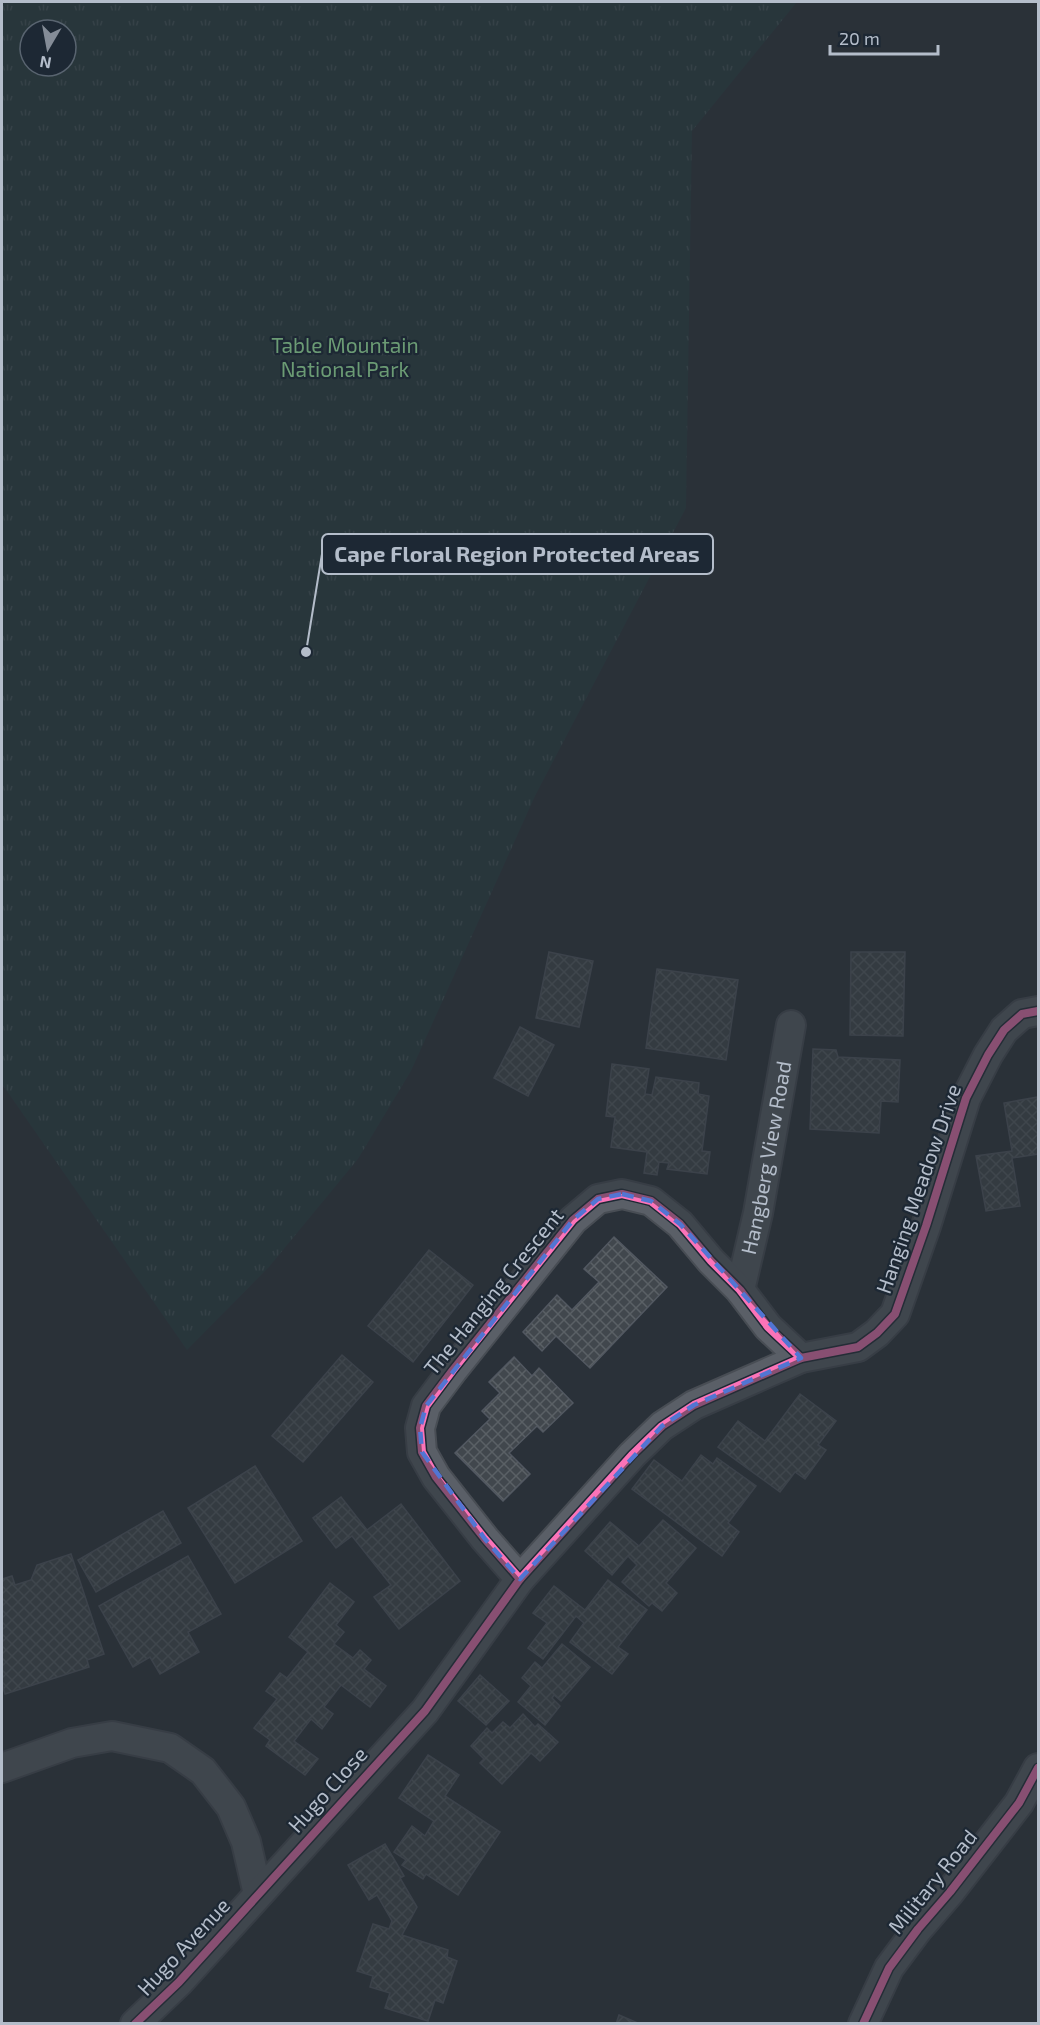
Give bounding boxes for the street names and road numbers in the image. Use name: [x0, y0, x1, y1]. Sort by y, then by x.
street label: Hangberg View Road: [735, 1059, 795, 1257]
street label: Hanging Meadow Drive: [870, 1081, 965, 1297]
street label: The Hanging Crescent: [418, 1203, 568, 1379]
street label: Hugo Close: [282, 1741, 372, 1837]
street label: Military Road: [882, 1824, 981, 1938]
street label: Hugo Avenue: [131, 1892, 234, 2000]

